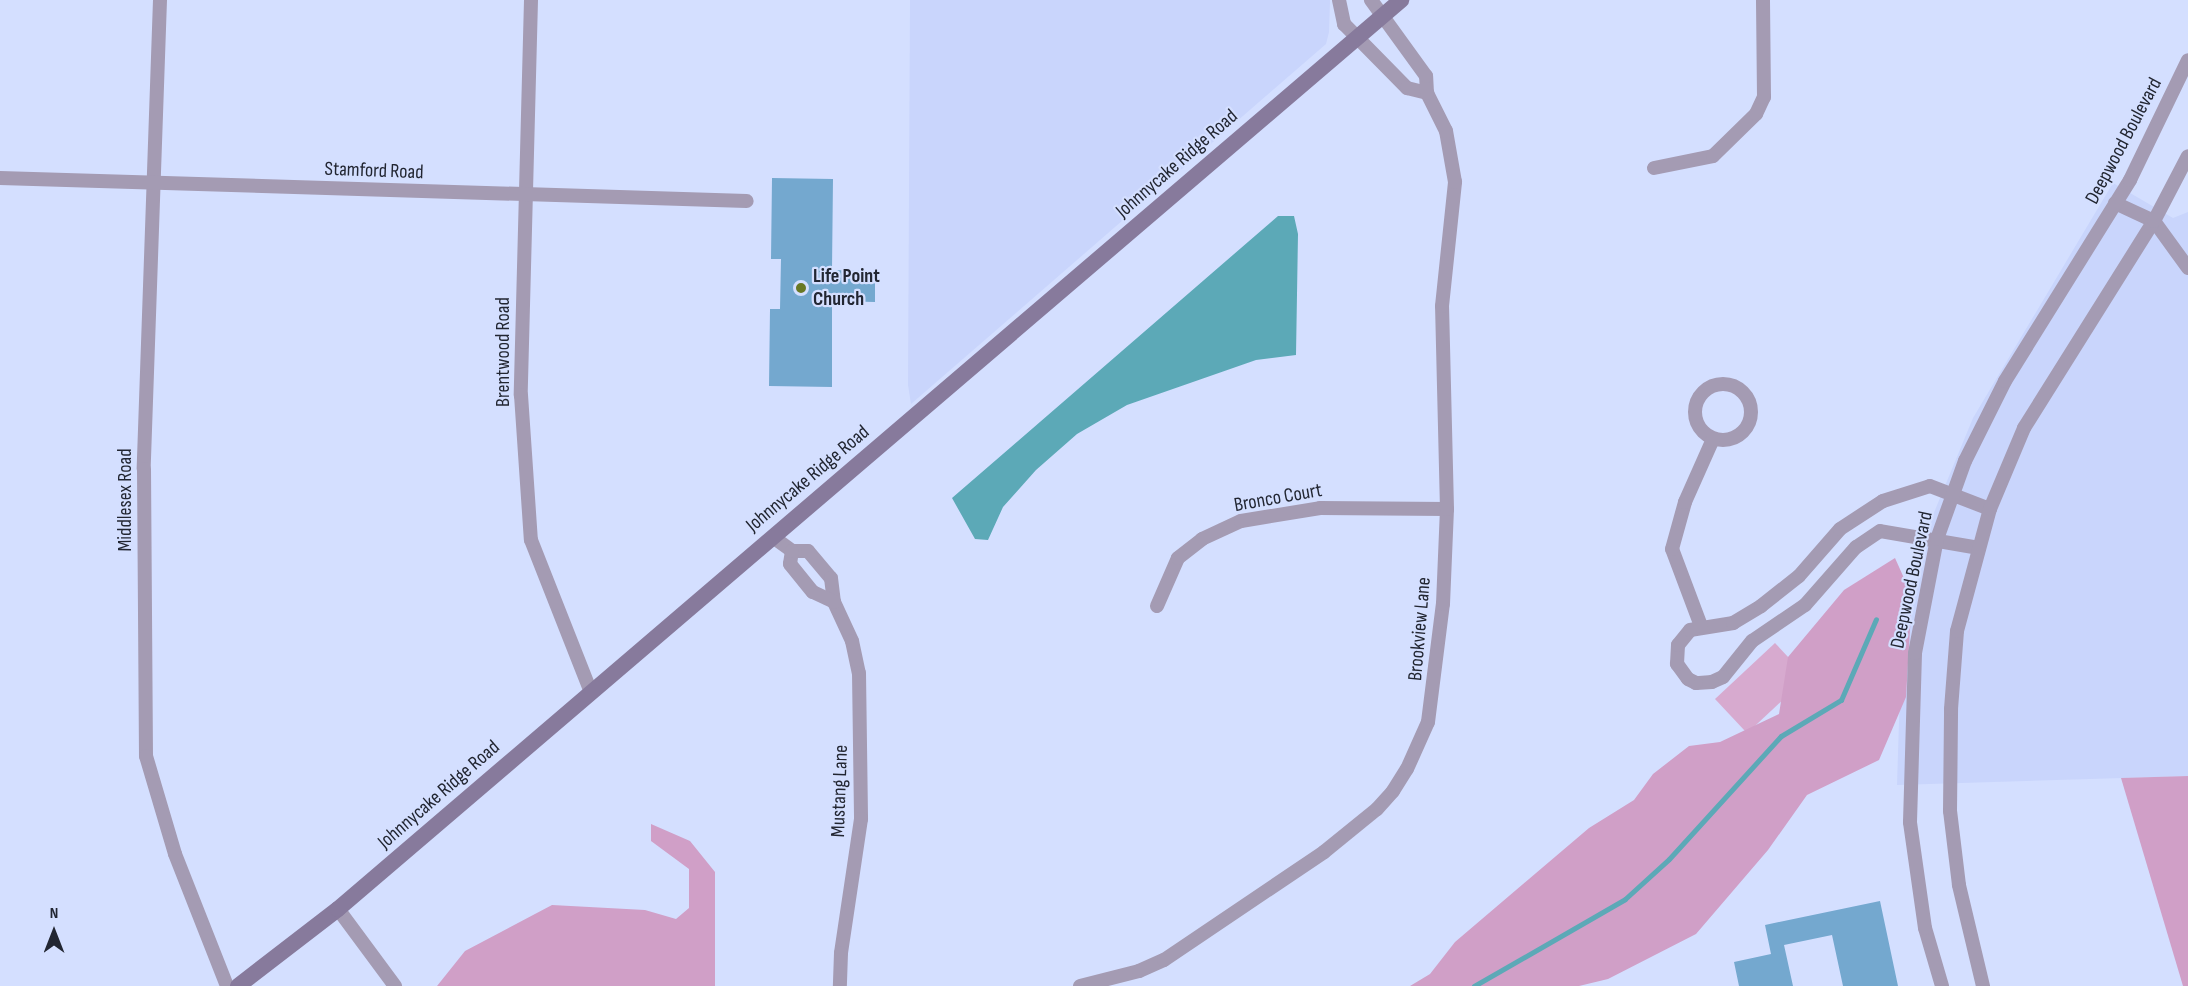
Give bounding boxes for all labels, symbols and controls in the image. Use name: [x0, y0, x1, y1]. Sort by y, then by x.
street label: Deepwood Boulevard: [2081, 74, 2167, 208]
street label: Johnnycake Ridge Road: [1111, 105, 1243, 223]
street label: Stamford Road: [324, 157, 424, 185]
place label: Life Point Church: [813, 264, 880, 311]
marker: Life Point Church: [794, 281, 808, 295]
street label: Brentwood Road: [491, 297, 515, 407]
street label: Johnnycake Ridge Road: [742, 421, 874, 537]
street label: Middlesex Road: [113, 448, 137, 552]
street label: Bronco Court: [1232, 478, 1324, 518]
street label: Deepwood Boulevard: [1886, 509, 1938, 651]
street label: Brookview Lane: [1404, 576, 1436, 682]
street label: Johnnycake Ridge Road: [373, 736, 505, 854]
street label: Mustang Lane: [826, 744, 854, 838]
north arrow: [24, 902, 84, 962]
text: N: [50, 904, 58, 923]

